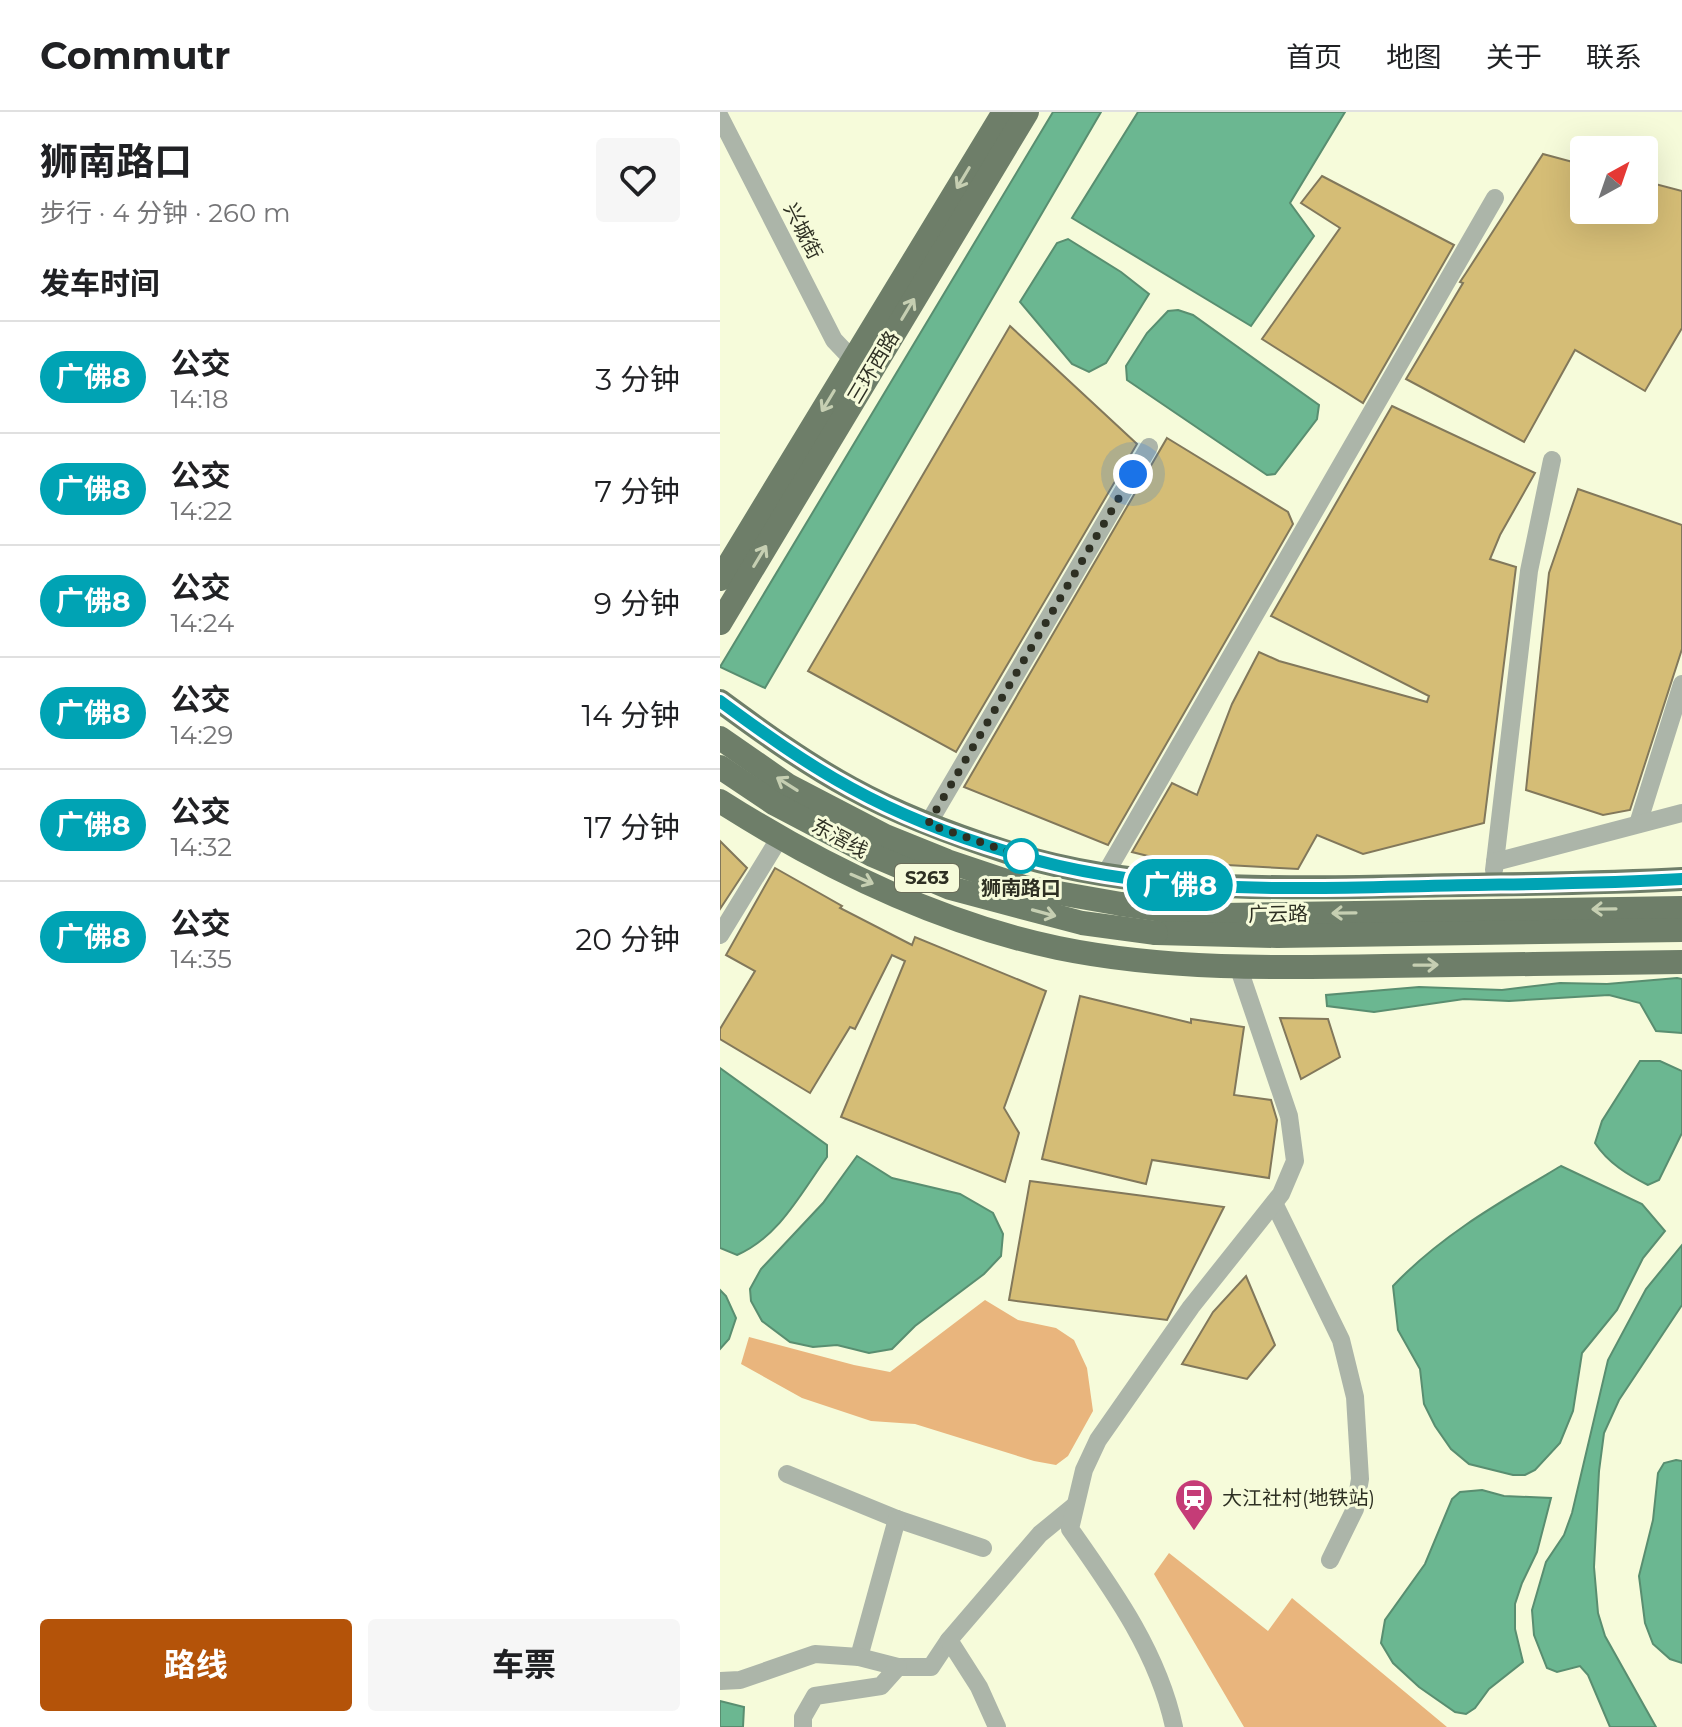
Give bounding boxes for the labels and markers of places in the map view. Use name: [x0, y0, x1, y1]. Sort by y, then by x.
marker: 狮南路口: [1004, 839, 1038, 873]
place label: 狮南路口: [981, 876, 1061, 900]
station icon: 大江社村(地铁站): [1173, 1477, 1215, 1532]
place label: 大江社村(地铁站): [1222, 1486, 1375, 1510]

